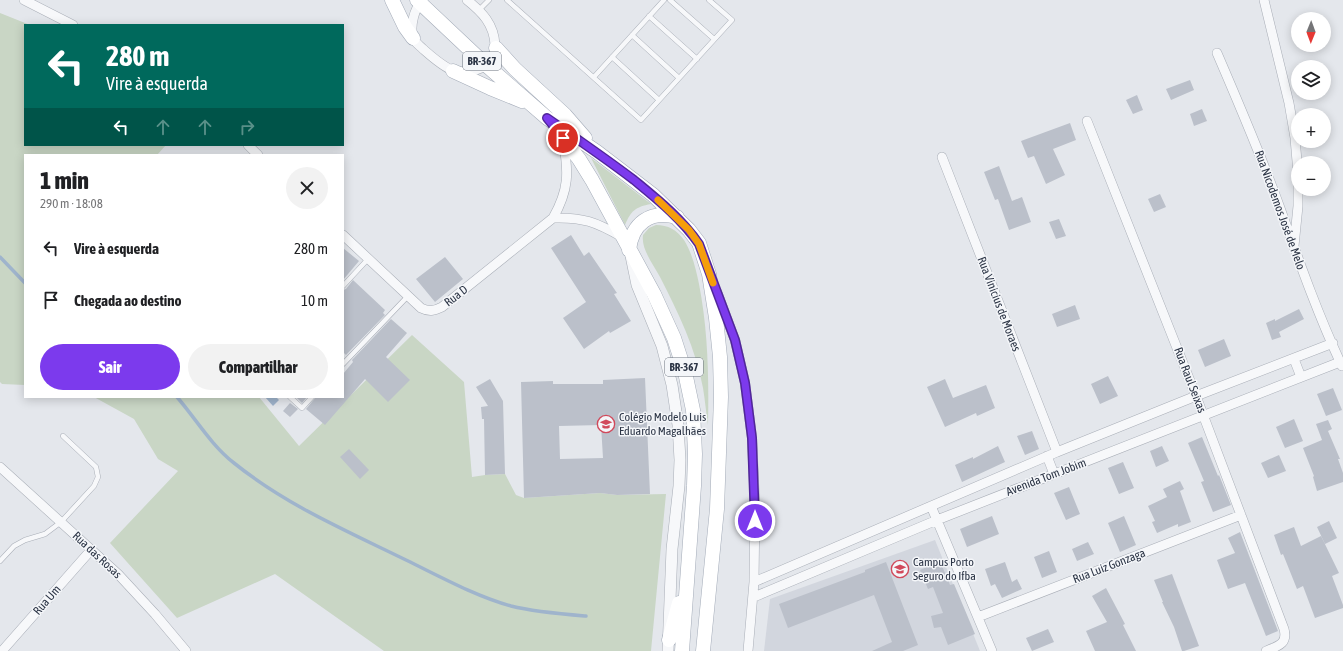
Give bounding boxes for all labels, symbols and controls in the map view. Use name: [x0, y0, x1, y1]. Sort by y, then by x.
north arrow: [1291, 12, 1331, 52]
map controls: [1291, 12, 1331, 196]
icon: left: [40, 40, 92, 92]
text: 280 m: [106, 40, 169, 72]
road number: BR-367: [463, 52, 501, 70]
button: layers: [1291, 60, 1331, 100]
text: Vire à esquerda: [106, 73, 208, 94]
button: +: [1291, 108, 1331, 148]
icon: left: [110, 116, 132, 138]
icon: ahead: [152, 116, 174, 138]
icon: ahead: [194, 116, 216, 138]
icon: right: [236, 116, 258, 138]
pin: [546, 121, 580, 155]
icon: arrive: [552, 127, 574, 149]
street label: Rua Nicodemos José de Melo: [1252, 148, 1308, 272]
button: −: [1291, 156, 1331, 196]
text: 1 min: [40, 167, 89, 194]
button: close: [286, 167, 328, 209]
text: 290 m · 18:08: [40, 196, 103, 211]
icon: left: [40, 237, 62, 259]
text: Vire à esquerda: [74, 240, 159, 257]
text: 280 m: [294, 240, 328, 257]
street label: Rua Vinicius de Moraes: [975, 255, 1023, 353]
street label: Rua D: [442, 282, 471, 309]
icon: arrive: [40, 289, 62, 311]
text: Chegada ao destino: [74, 292, 182, 309]
text: 10 m: [301, 292, 328, 309]
button: Sair: [40, 344, 180, 390]
button: Compartilhar: [188, 344, 328, 390]
street label: Rua Raul Seixas: [1171, 345, 1209, 415]
road number: BR-367: [665, 358, 703, 376]
place label: Colégio Modelo Luis Eduardo Magalhães: [619, 410, 706, 438]
school or university icon: Colégio Modelo Luis Eduardo Magalhães: [596, 414, 616, 434]
street label: Avenida Tom Jobim: [1004, 455, 1088, 499]
position arrow: [734, 500, 776, 542]
street label: Rua das Rosas: [70, 529, 124, 581]
street label: Rua Luiz Gonzaga: [1071, 546, 1147, 586]
place label: Campus Porto Seguro do Ifba: [913, 555, 976, 583]
school or university icon: Campus Porto Seguro do Ifba: [890, 559, 910, 579]
street label: Rua Um: [30, 582, 64, 618]

